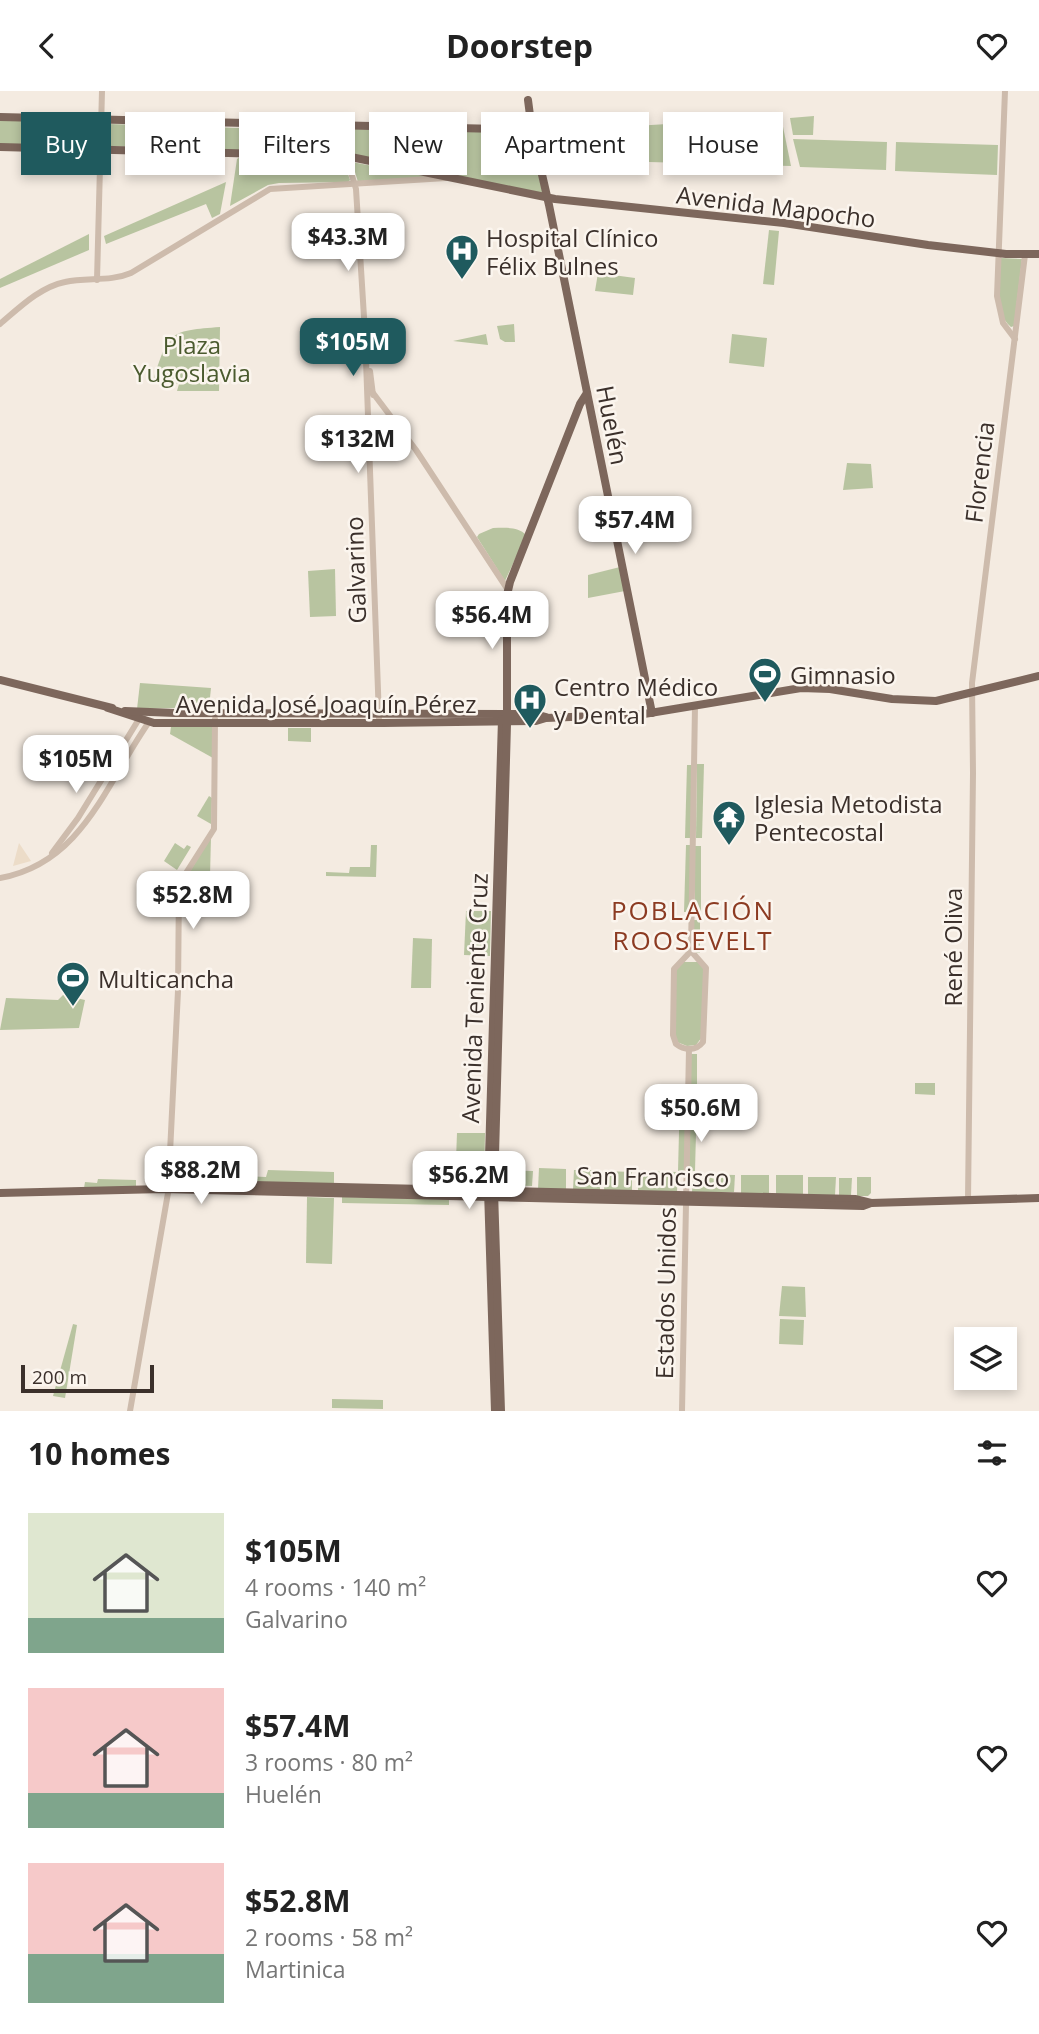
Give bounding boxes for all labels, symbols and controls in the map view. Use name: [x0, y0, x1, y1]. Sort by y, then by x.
text: Doorstep: [446, 24, 593, 67]
icon: back: [28, 27, 66, 65]
icon: heart: [973, 27, 1011, 65]
chip: Buy: [21, 112, 111, 175]
chip: Rent: [125, 112, 225, 175]
chip: Filters: [239, 112, 355, 175]
chip: New: [369, 112, 467, 175]
chip: Apartment: [481, 112, 649, 175]
chip: House: [663, 112, 783, 175]
street label: Avenida Mapocho: [675, 177, 877, 235]
pin: $43.3M: [291, 213, 405, 273]
text: $43.3M: [308, 220, 388, 252]
place label: Hospital Clínico Félix Bulnes: [486, 221, 658, 282]
hospital icon: Hospital Clínico Félix Bulnes: [443, 232, 481, 281]
pin: $105M: [304, 319, 402, 378]
text: $105M: [316, 325, 390, 357]
park label: Plaza Yugoslavia: [133, 328, 251, 389]
street label: Huelén: [589, 383, 637, 467]
pin: $132M: [309, 415, 407, 475]
street label: Florencia: [956, 419, 1002, 525]
text: $132M: [321, 422, 395, 454]
pin: $57.4M: [578, 497, 692, 556]
text: $57.4M: [595, 503, 675, 535]
street label: Galvarino: [337, 516, 373, 624]
pin: $56.4M: [435, 591, 549, 651]
text: $56.4M: [452, 598, 532, 630]
sports icon: Gimnasio: [746, 655, 784, 704]
place label: Gimnasio: [790, 658, 896, 691]
place label: Centro Médico y Dental: [554, 670, 718, 731]
hospital icon: Centro Médico y Dental: [511, 681, 549, 730]
street label: Avenida José Joaquín Pérez: [176, 687, 476, 720]
pin: $105M: [27, 735, 125, 795]
text: $105M: [39, 742, 113, 774]
place label: Iglesia Metodista Pentecostal: [754, 787, 942, 848]
temple icon: Iglesia Metodista Pentecostal: [710, 798, 748, 847]
pin: $52.8M: [136, 871, 250, 931]
street label: Avenida Teniente Cruz: [453, 872, 495, 1124]
text: $52.8M: [153, 878, 233, 910]
street label: René Oliva: [936, 888, 969, 1006]
district label: POBLACIÓN ROOSEVELT: [611, 892, 775, 958]
sports icon: Multicancha: [54, 959, 92, 1008]
place label: Multicancha: [98, 962, 234, 995]
pin: $50.6M: [644, 1084, 758, 1144]
text: $50.6M: [661, 1091, 741, 1123]
pin: $88.2M: [144, 1147, 258, 1206]
pin: $56.2M: [412, 1151, 526, 1211]
text: $88.2M: [161, 1153, 241, 1185]
text: $56.2M: [429, 1158, 509, 1190]
street label: San Francisco: [576, 1158, 730, 1194]
street label: Estados Unidos: [647, 1207, 683, 1379]
map controls: [954, 1327, 1017, 1390]
button: layers: [954, 1327, 1017, 1390]
scale bar: [21, 1362, 154, 1394]
text: 200 m: [32, 1364, 87, 1390]
text: 10 homes: [28, 1433, 171, 1474]
icon: filters: [973, 1434, 1011, 1472]
text: $105M: [245, 1530, 342, 1571]
icon: home: [84, 1541, 168, 1625]
icon: heart: [973, 1564, 1011, 1602]
text: 4 rooms · 140 m²: [245, 1571, 426, 1603]
text: Galvarino: [245, 1603, 348, 1635]
text: $57.4M: [245, 1705, 350, 1746]
icon: home: [84, 1716, 168, 1800]
icon: heart: [973, 1739, 1011, 1777]
text: 3 rooms · 80 m²: [245, 1746, 413, 1778]
text: Huelén: [245, 1778, 322, 1810]
text: $52.8M: [245, 1880, 350, 1921]
icon: home: [84, 1891, 168, 1975]
icon: heart: [973, 1914, 1011, 1952]
text: 2 rooms · 58 m²: [245, 1921, 413, 1953]
text: Martinica: [245, 1953, 346, 1985]

